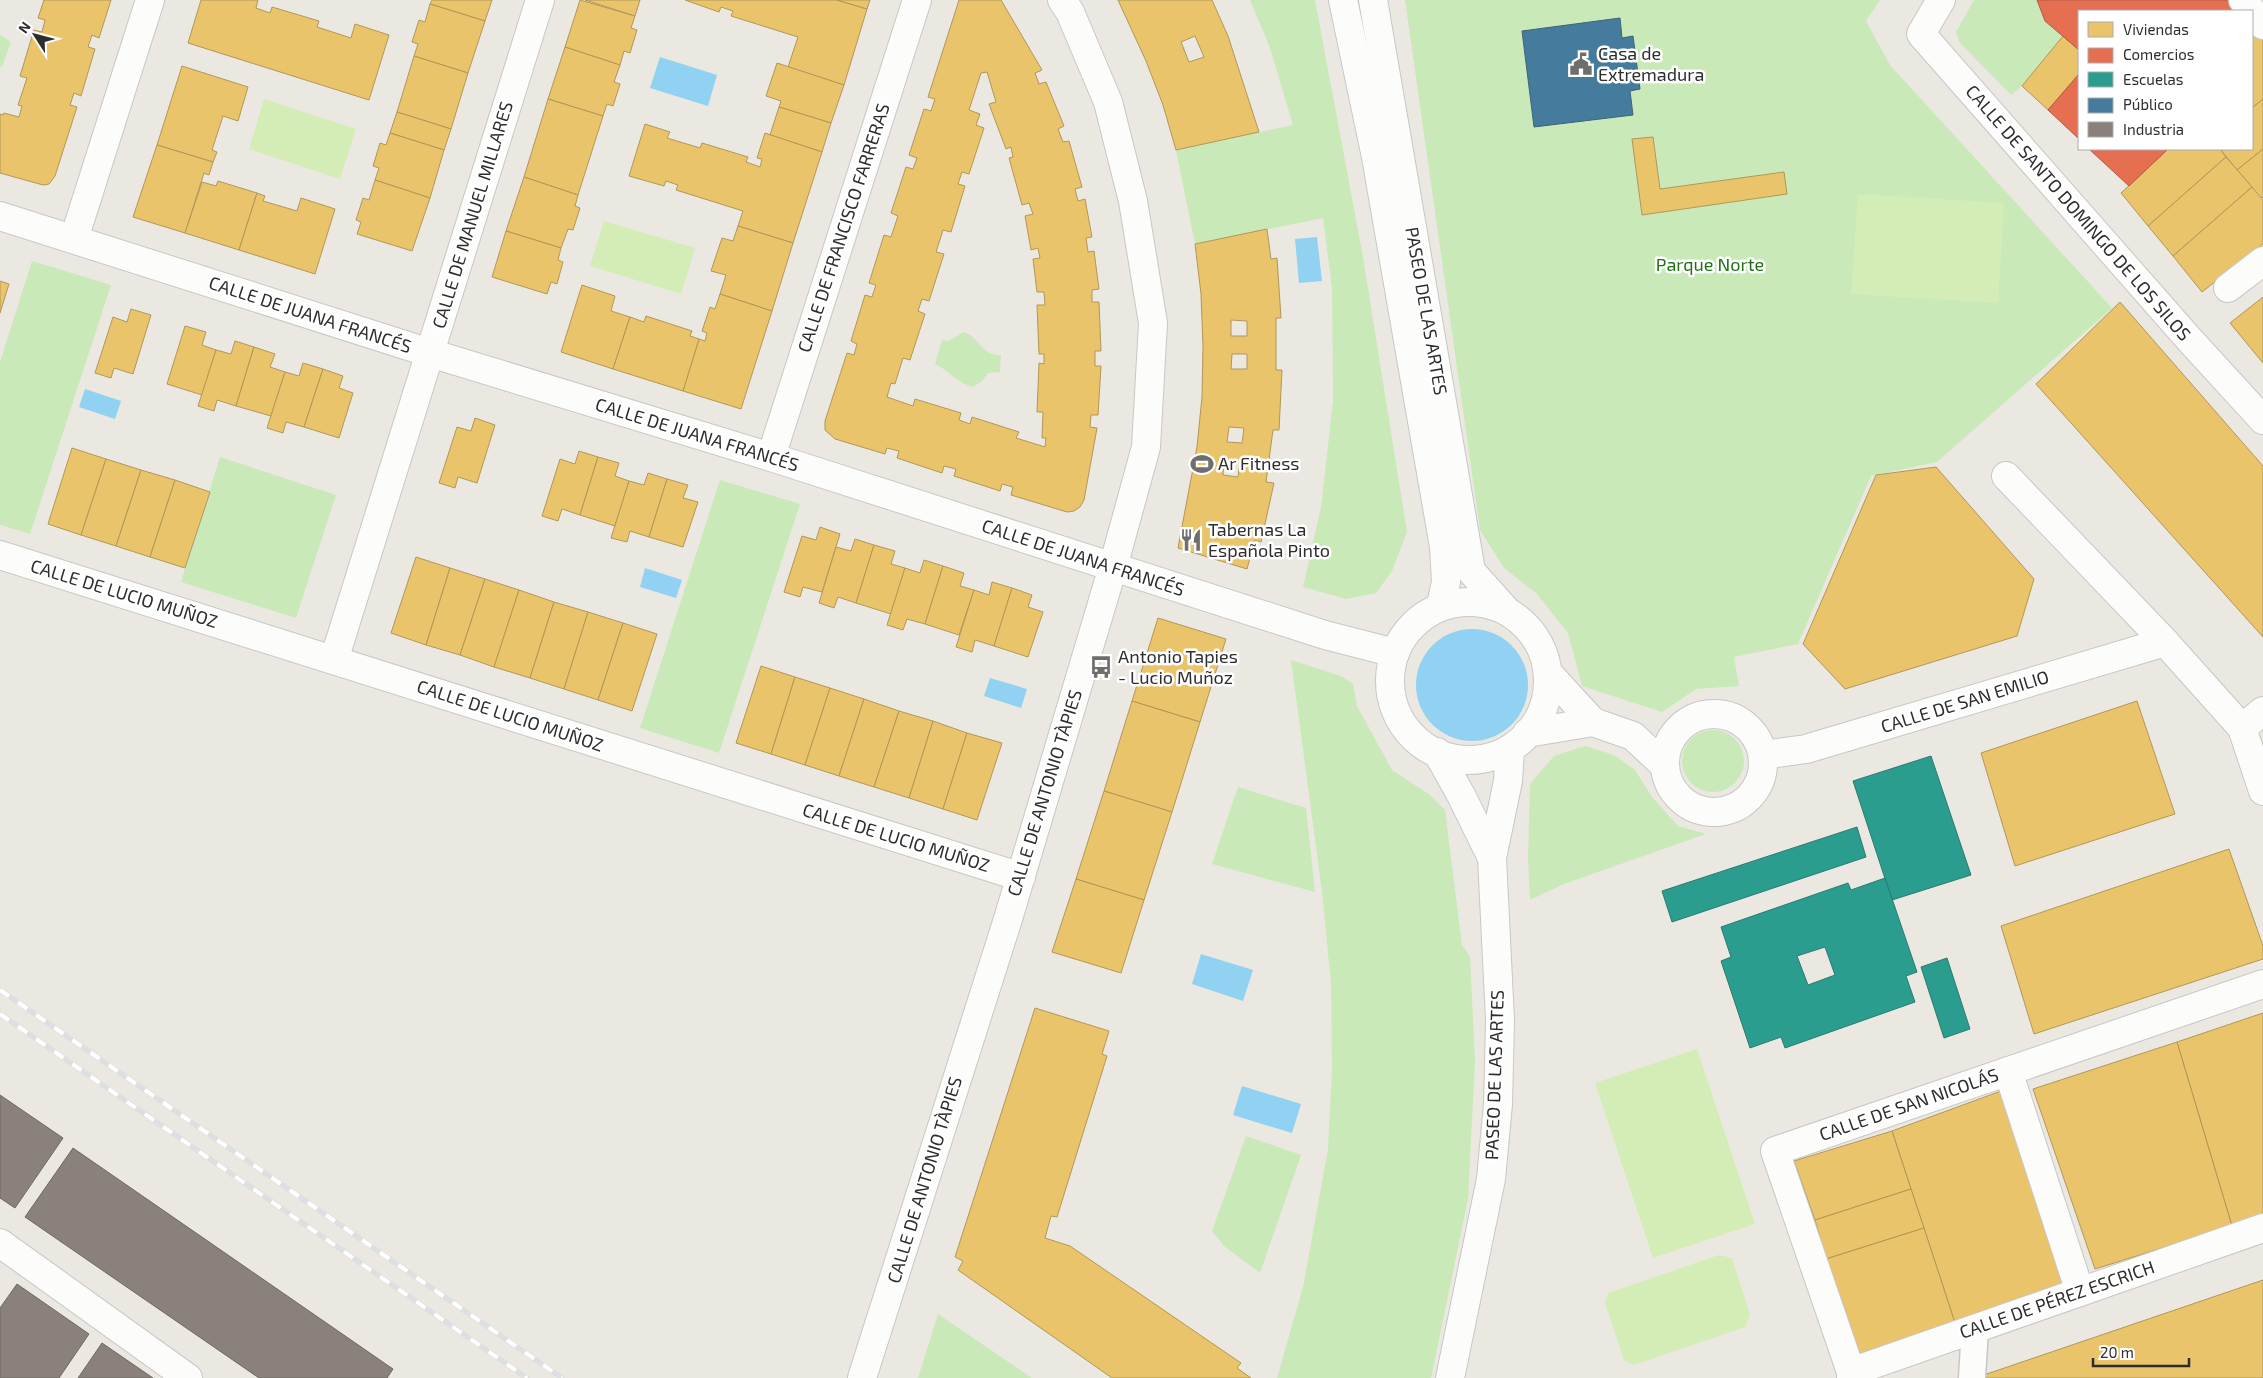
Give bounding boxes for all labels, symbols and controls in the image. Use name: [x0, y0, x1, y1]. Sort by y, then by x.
north arrow: [10, 10, 60, 60]
legend: [2078, 10, 2253, 150]
text: N: [14, 18, 34, 36]
text: Viviendas: [2123, 20, 2189, 38]
place label: Casa de Extremadura: [1598, 42, 1704, 85]
text: Comercios: [2123, 45, 2194, 63]
public building icon: Casa de Extremadura: [1568, 51, 1594, 77]
text: Escuelas: [2123, 70, 2183, 88]
street label: CALLE DE SANTO DOMINGO DE LOS SILOS: [1962, 80, 2196, 345]
text: Público: [2123, 95, 2173, 113]
street label: CALLE DE MANUEL MILLARES: [427, 99, 517, 331]
street label: CALLE DE FRANCISCO FARRERAS: [792, 100, 894, 355]
text: Industria: [2123, 120, 2184, 138]
street label: PASEO DE LAS ARTES: [1401, 225, 1453, 397]
park label: Parque Norte: [1656, 253, 1764, 275]
street label: CALLE DE JUANA FRANCÉS: [206, 271, 414, 357]
street label: CALLE DE JUANA FRANCÉS: [593, 393, 802, 475]
sports icon: Ar Fitness: [1189, 451, 1215, 477]
place label: Ar Fitness: [1218, 452, 1300, 474]
street label: CALLE DE JUANA FRANCÉS: [979, 514, 1187, 600]
place label: Tabernas La Española Pinto: [1208, 518, 1330, 561]
restaurant icon: Tabernas La Española Pinto: [1178, 527, 1204, 553]
street label: CALLE DE LUCIO MUÑOZ: [28, 554, 221, 632]
place label: Antonio Tapies - Lucio Muñoz: [1118, 645, 1238, 688]
bus stop icon: Antonio Tapies - Lucio Muñoz: [1088, 654, 1114, 680]
street label: CALLE DE SAN EMILIO: [1878, 665, 2051, 737]
street label: CALLE DE LUCIO MUÑOZ: [414, 675, 606, 756]
street label: CALLE DE ANTONIO TÀPIES: [1002, 687, 1086, 899]
street label: CALLE DE LUCIO MUÑOZ: [800, 798, 993, 876]
street label: PASEO DE LAS ARTES: [1480, 990, 1508, 1160]
street label: CALLE DE SAN NICOLÁS: [1816, 1063, 2001, 1145]
street label: CALLE DE ANTONIO TÀPIES: [882, 1074, 966, 1286]
street label: CALLE DE PÉREZ ESCRICH: [1956, 1255, 2157, 1343]
scale bar: [2093, 1336, 2189, 1368]
text: 20 m: [2100, 1343, 2134, 1361]

